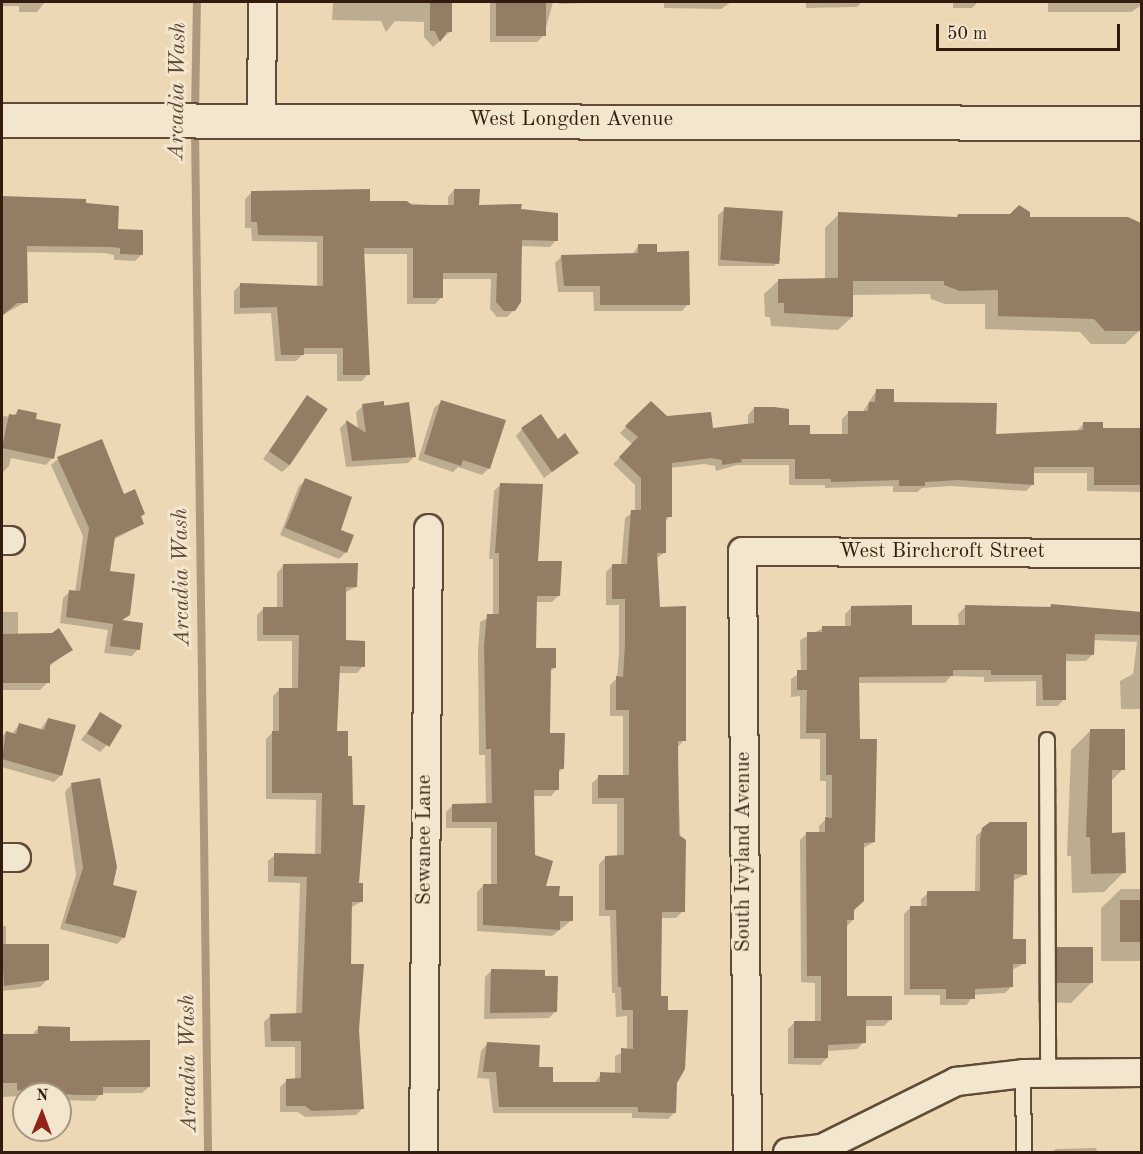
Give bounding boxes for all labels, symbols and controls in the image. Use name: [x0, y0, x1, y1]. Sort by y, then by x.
scale bar: [939, 12, 1124, 50]
water label: Arcadia Wash: [164, 22, 192, 160]
text: 50 m: [947, 25, 987, 43]
street label: West Longden Avenue: [469, 107, 673, 133]
water label: Arcadia Wash: [168, 508, 196, 646]
street label: West Birchcroft Street: [839, 539, 1045, 565]
street label: South Ivyland Avenue: [731, 752, 757, 952]
street label: Sewanee Lane: [412, 775, 438, 905]
water label: Arcadia Wash: [175, 994, 203, 1132]
north arrow: [12, 1082, 72, 1142]
text: N: [36, 1088, 49, 1104]

